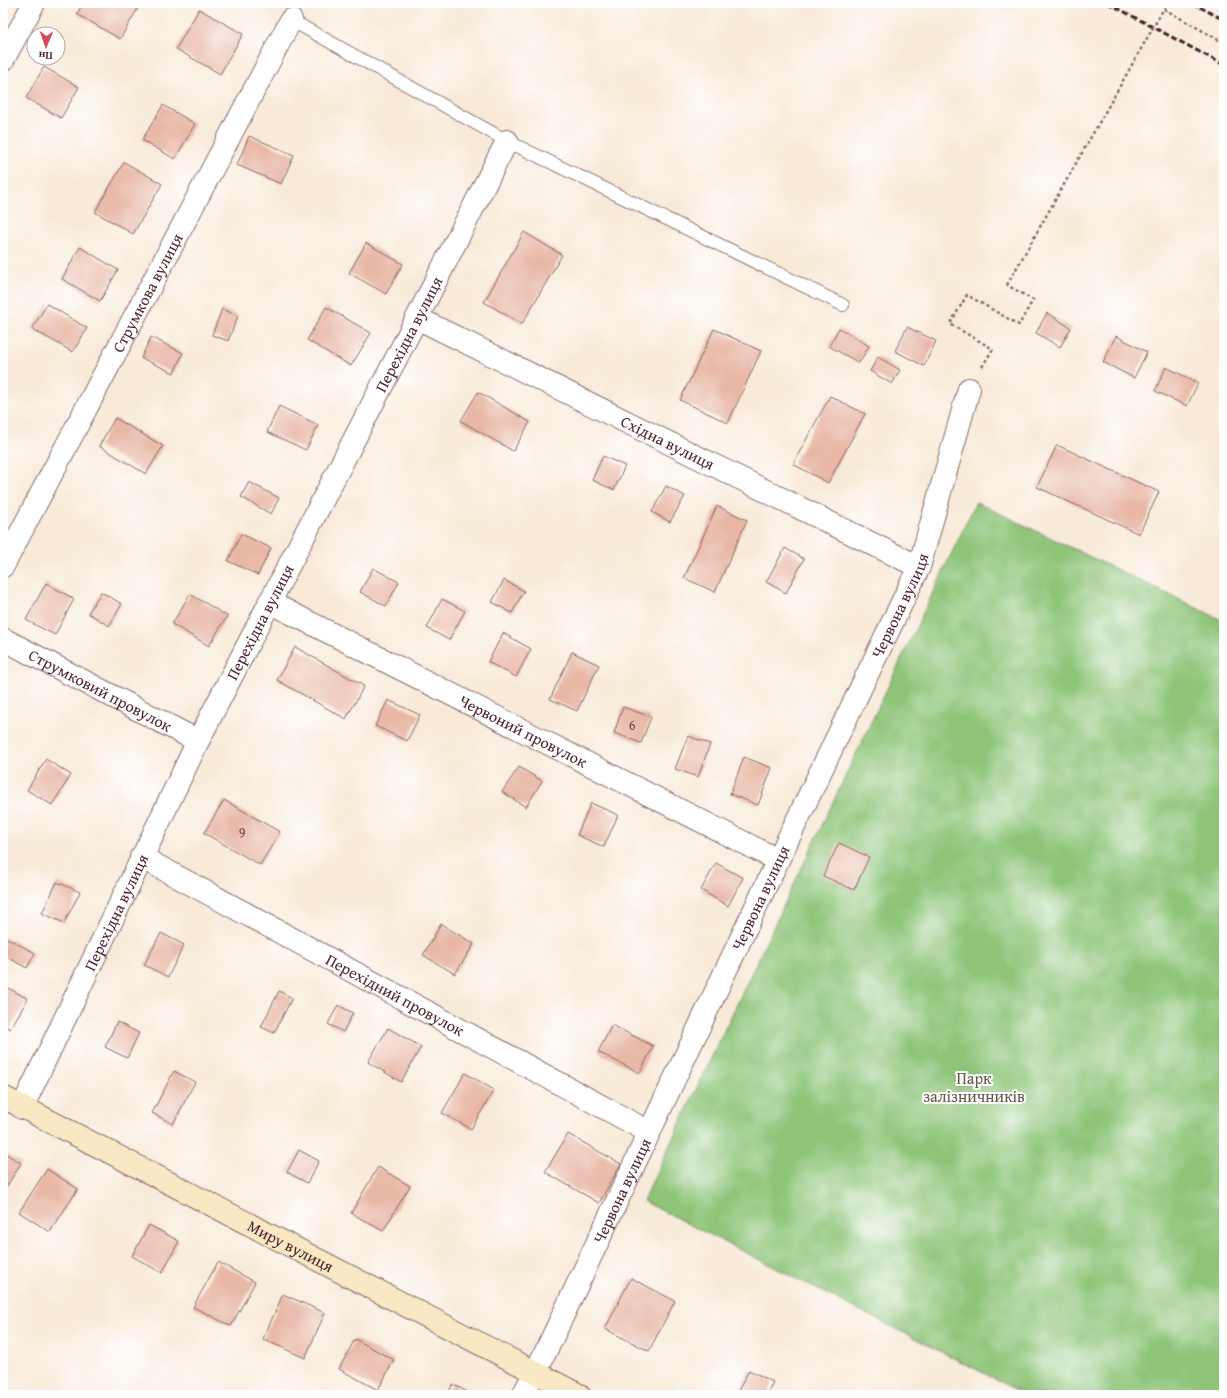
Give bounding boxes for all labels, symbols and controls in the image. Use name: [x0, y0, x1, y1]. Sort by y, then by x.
north arrow: [26, 26, 66, 66]
text: Пн: [38, 48, 53, 64]
street label: Струмкова вулиця: [106, 229, 188, 357]
street label: Перехідна вулиця: [369, 272, 448, 396]
street label: Східна вулиця: [617, 409, 719, 476]
street label: Червона вулиця: [865, 550, 934, 662]
street label: Перехідна вулиця: [220, 560, 300, 684]
street label: Струмковий провулок: [25, 643, 177, 738]
street label: Червоний провулок: [455, 688, 592, 774]
house number: 6: [629, 715, 636, 735]
house number: 9: [239, 822, 246, 842]
street label: Червона вулиця: [725, 841, 795, 954]
street label: Перехідна вулиця: [77, 850, 154, 975]
street label: Перехідний провулок: [322, 947, 469, 1042]
park label: Парк залізничників: [923, 1066, 1025, 1108]
street label: Червона вулиця: [587, 1134, 657, 1247]
street label: Миру вулиця: [244, 1214, 338, 1278]

